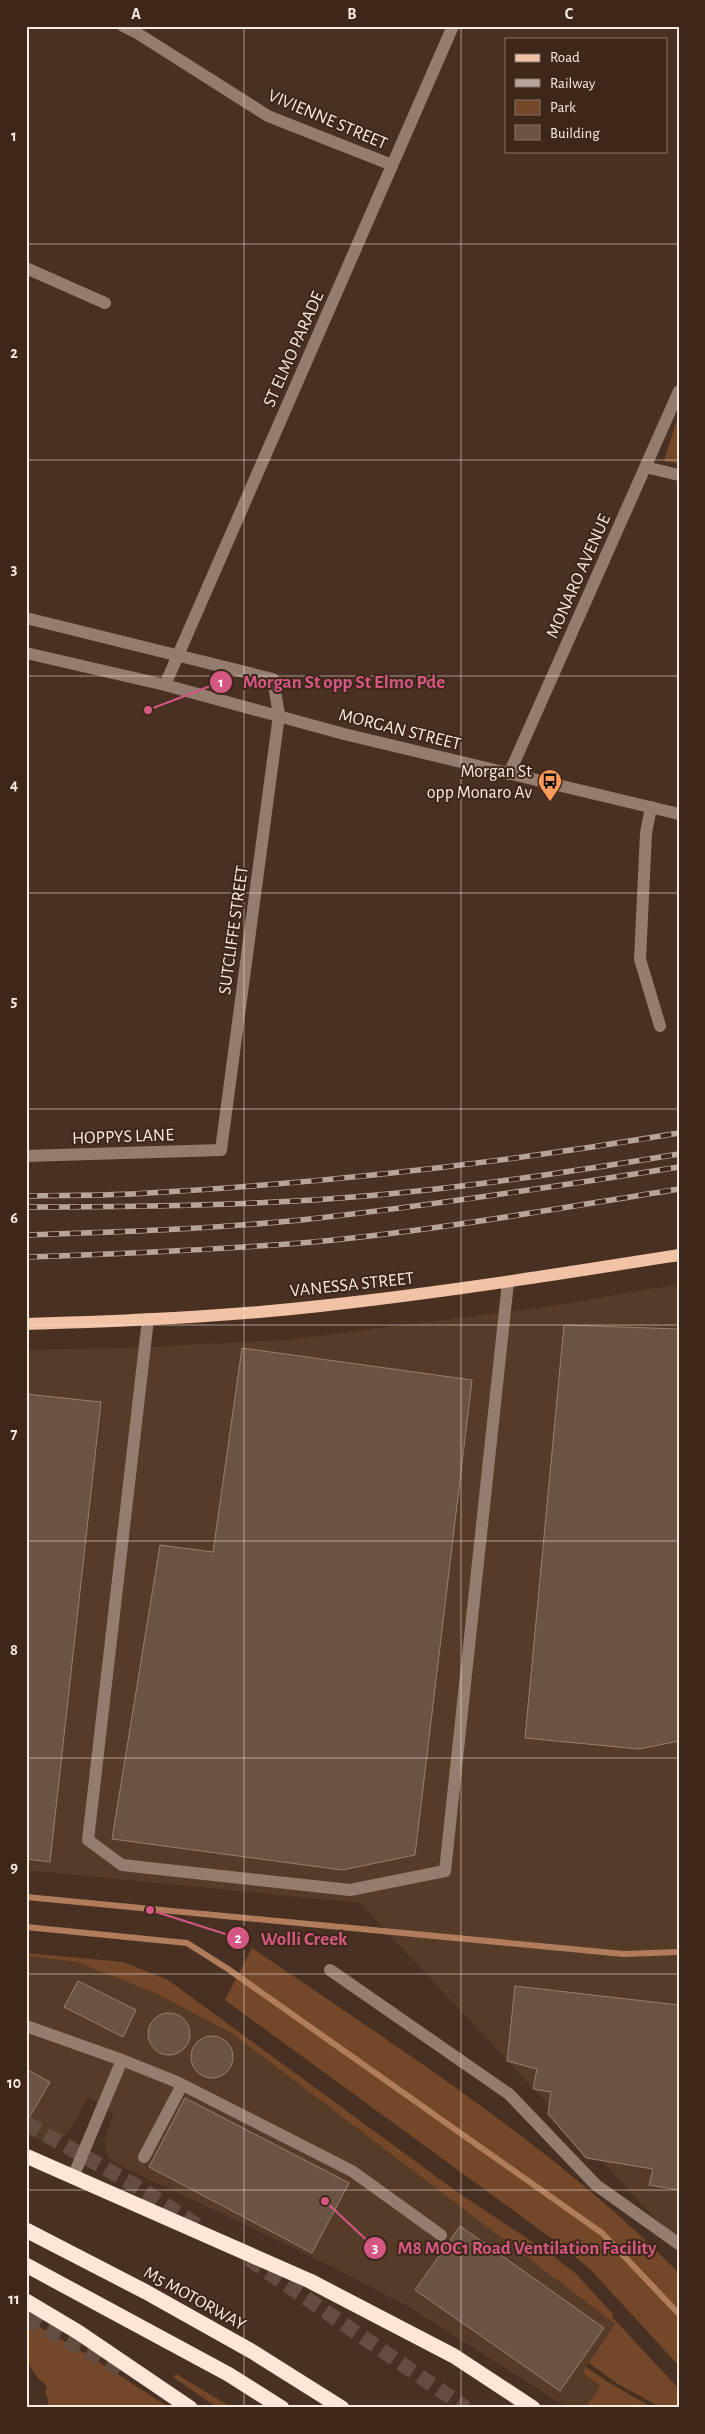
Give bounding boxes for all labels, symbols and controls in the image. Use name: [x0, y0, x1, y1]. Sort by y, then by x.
text: A: [131, 6, 141, 22]
text: B: [347, 6, 357, 22]
text: C: [565, 6, 574, 22]
legend: [505, 38, 668, 152]
text: Road: [550, 50, 580, 65]
text: Railway: [550, 76, 596, 91]
street label: VIVIENNE STREET: [265, 87, 390, 153]
text: Park: [550, 100, 576, 115]
text: Building: [550, 126, 600, 141]
text: 1: [11, 128, 17, 144]
street label: ST ELMO PARADE: [260, 289, 328, 410]
text: 2: [10, 345, 18, 361]
street label: MONARO AVENUE: [544, 511, 614, 641]
text: 3: [11, 561, 18, 577]
callout: Morgan St opp St Elmo Pde: [208, 665, 456, 699]
text: Morgan St opp St Elmo Pde: [243, 673, 445, 692]
text: 1: [218, 675, 224, 690]
street label: MORGAN STREET: [337, 706, 463, 754]
place label: Morgan St opp Monaro Av: [427, 763, 532, 802]
bus stop icon: Morgan St opp Monaro Av: [537, 768, 563, 802]
text: 4: [10, 777, 18, 793]
street label: SUTCLIFFE STREET: [216, 864, 252, 996]
text: 5: [11, 993, 18, 1009]
street label: HOPPYS LANE: [72, 1126, 175, 1148]
text: 6: [10, 1210, 18, 1226]
street label: VANESSA STREET: [289, 1270, 415, 1300]
text: 7: [11, 1426, 18, 1442]
text: 8: [10, 1642, 18, 1658]
text: 9: [10, 1859, 18, 1875]
callout: Wolli Creek: [225, 1921, 357, 1955]
text: Wolli Creek: [261, 1930, 348, 1949]
text: 2: [234, 1931, 242, 1946]
text: 10: [7, 2075, 21, 2091]
callout: M8 MOC1 Road Ventilation Facility: [362, 2231, 666, 2265]
text: M8 MOC1 Road Ventilation Facility: [397, 2239, 657, 2258]
text: 3: [372, 2241, 378, 2256]
street label: M5 MOTORWAY: [141, 2264, 249, 2334]
text: 11: [8, 2291, 20, 2307]

